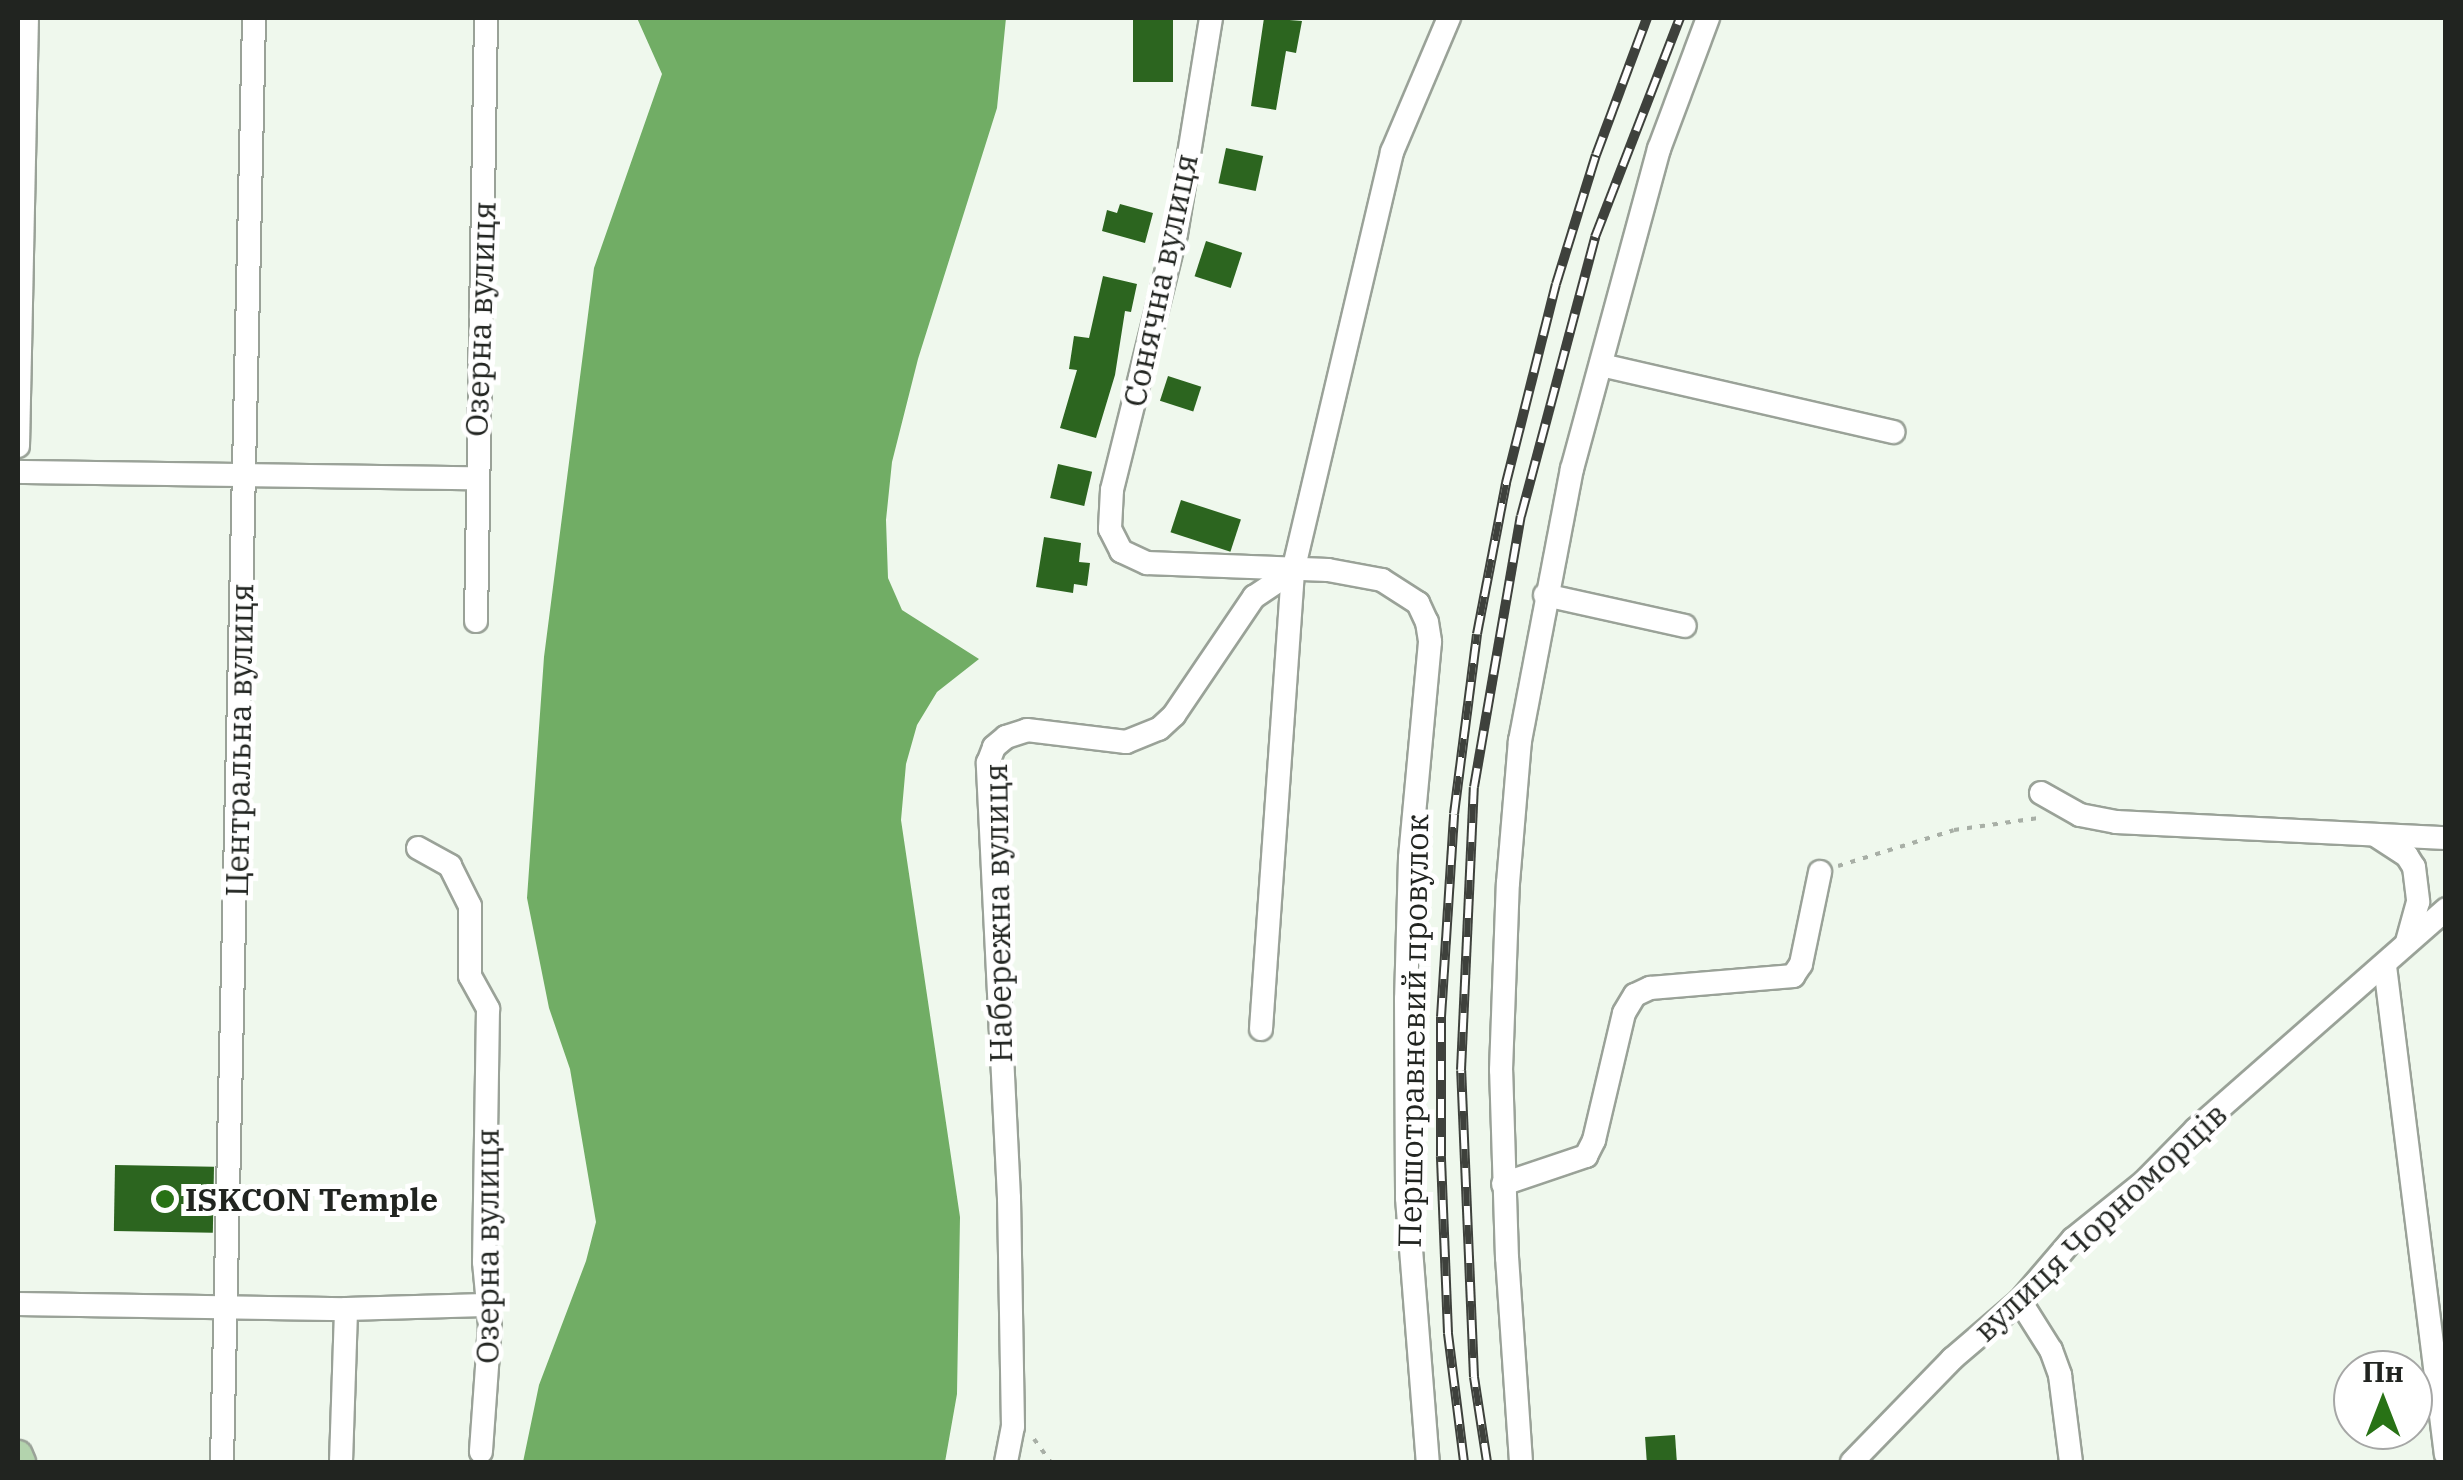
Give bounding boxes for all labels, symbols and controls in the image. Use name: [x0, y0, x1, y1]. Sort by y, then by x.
street label: Сонячна вулиця: [1114, 150, 1206, 410]
street label: Озерна вулиця: [457, 201, 503, 437]
street label: Центральна вулиця: [217, 583, 261, 897]
street label: Набережна вулиця: [976, 763, 1020, 1063]
street label: Першотравневий провулок: [1390, 814, 1436, 1248]
street label: вулиця Чорноморців: [1966, 1095, 2234, 1349]
street label: Озерна вулиця: [468, 1128, 506, 1364]
place label: ISKCON Temple: [185, 1180, 438, 1218]
marker: ISKCON Temple: [154, 1188, 176, 1210]
north arrow: [2333, 1350, 2433, 1450]
text: Пн: [2362, 1353, 2404, 1390]

